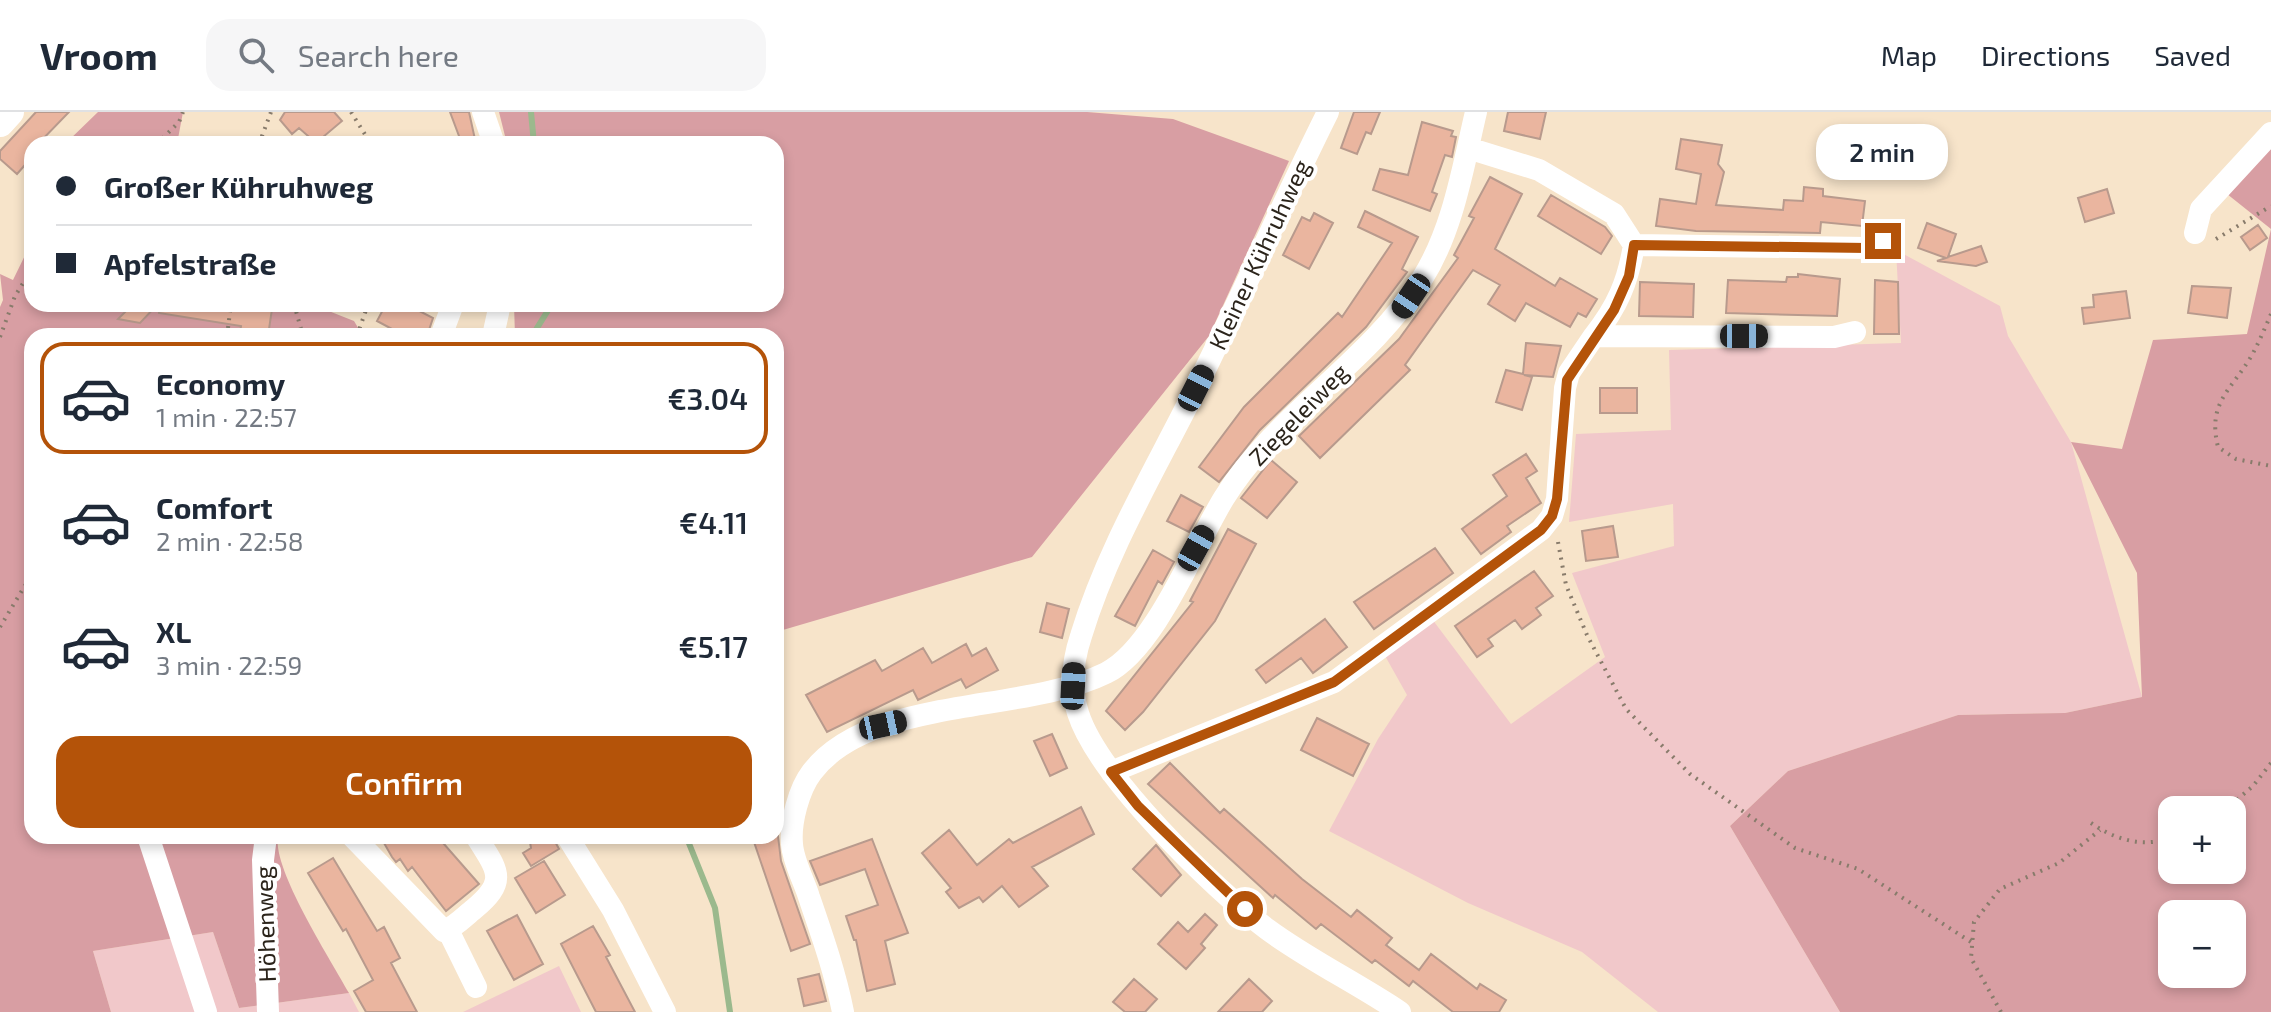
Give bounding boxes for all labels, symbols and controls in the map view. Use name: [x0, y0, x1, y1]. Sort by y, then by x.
search box: [206, 19, 766, 91]
text: Vroom: [40, 32, 158, 78]
icon: search: [234, 33, 278, 77]
text: Search here: [298, 37, 459, 73]
text: Map: [1881, 38, 1937, 72]
text: Directions: [1981, 38, 2110, 72]
text: Saved: [2154, 38, 2231, 72]
callout: 2 min: [1817, 125, 1949, 181]
text: 2 min: [1849, 136, 1915, 167]
street label: Kleiner Kühruhweg: [1202, 155, 1315, 354]
text: Großer Kühruhweg: [104, 168, 373, 204]
route end: [1865, 223, 1901, 259]
text: Apfelstraße: [104, 245, 276, 281]
car: [1388, 269, 1434, 323]
car: [1720, 324, 1768, 348]
street label: Ziegeleiweg: [1242, 357, 1354, 471]
car: [1174, 361, 1218, 415]
icon: car: [60, 362, 132, 434]
text: Economy: [156, 365, 285, 401]
text: €3.04: [667, 380, 748, 416]
text: 1 min · 22:57: [156, 401, 297, 432]
icon: car: [60, 486, 132, 558]
text: Comfort: [156, 489, 273, 525]
text: €4.11: [679, 504, 748, 540]
car: [1174, 521, 1218, 575]
text: 2 min · 22:58: [156, 525, 304, 556]
icon: car: [60, 610, 132, 682]
text: XL: [156, 613, 191, 649]
text: €5.17: [678, 628, 748, 664]
text: 3 min · 22:59: [156, 649, 302, 680]
car: [1060, 661, 1086, 711]
car: [857, 708, 909, 742]
button: Confirm: [56, 736, 752, 828]
map controls: [2158, 796, 2246, 988]
button: +: [2158, 796, 2246, 884]
street label: Höhenweg: [248, 865, 281, 983]
route start: [1227, 891, 1263, 927]
button: −: [2158, 900, 2246, 988]

